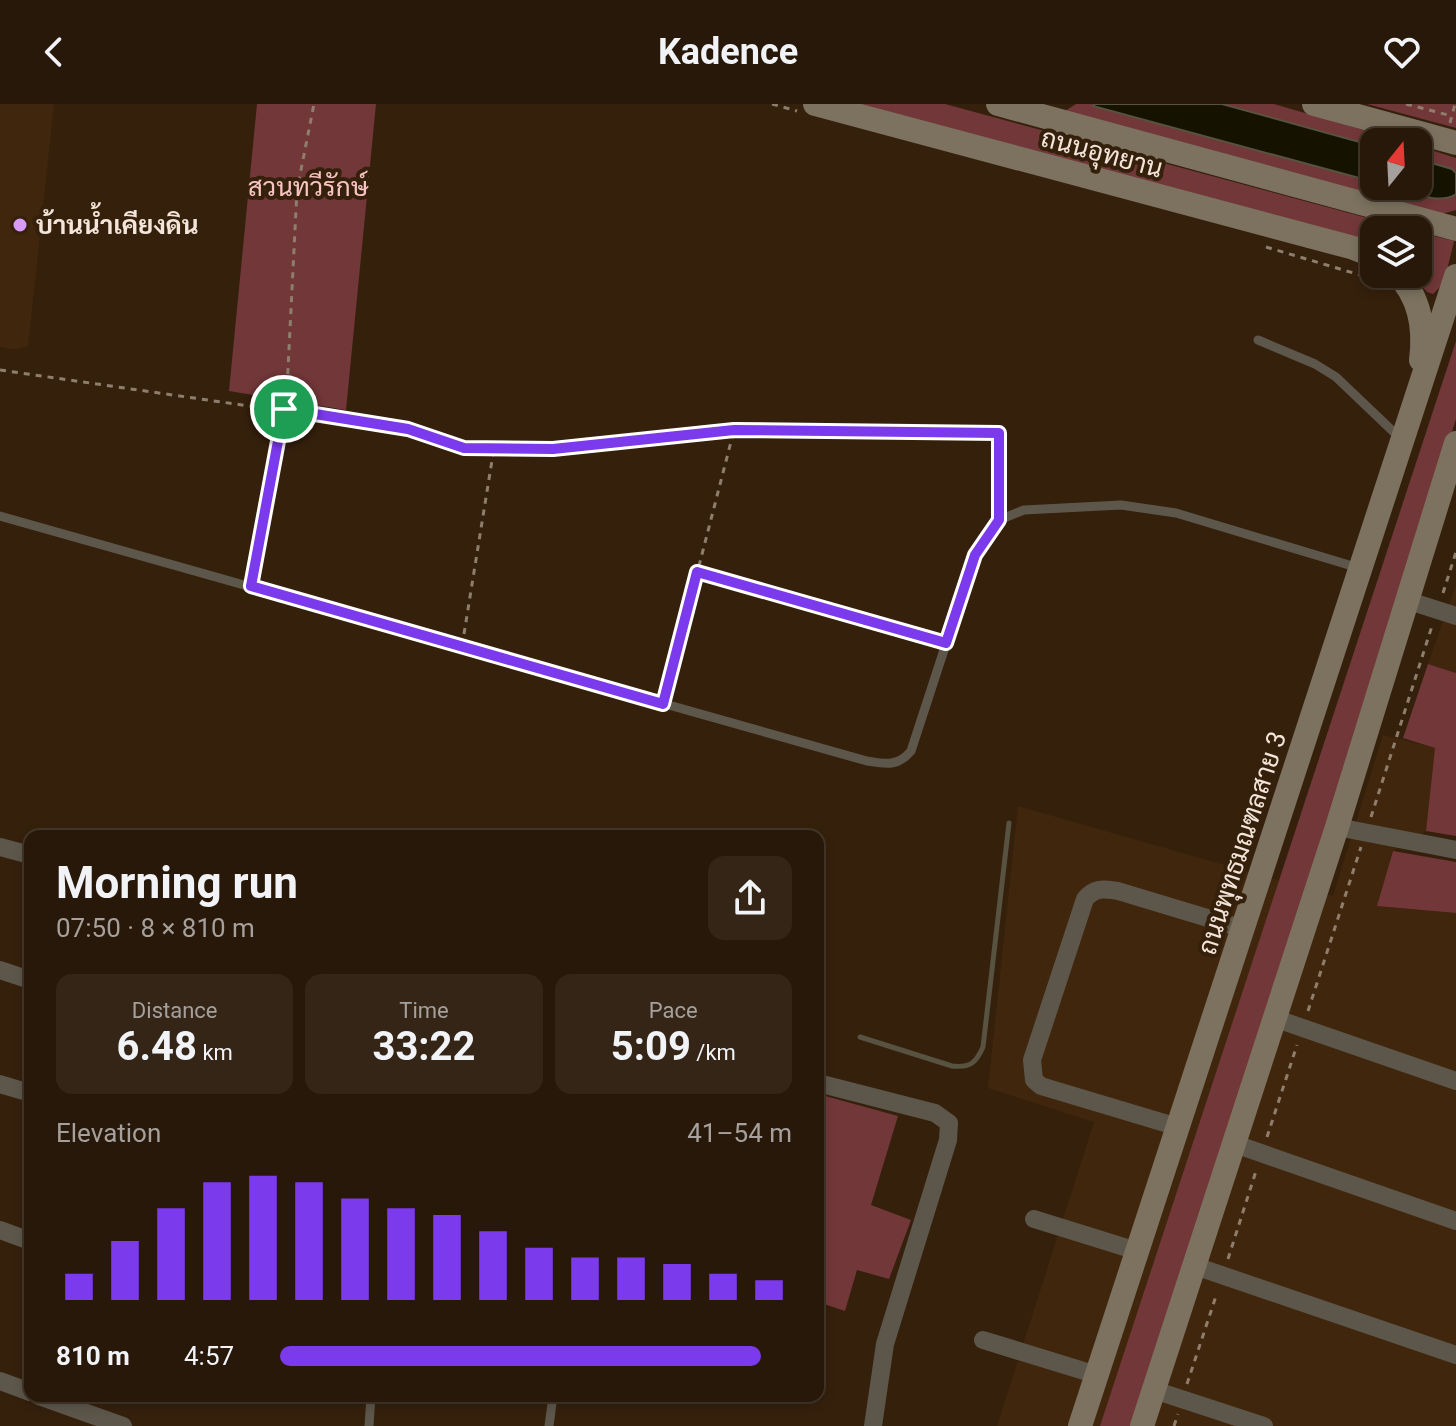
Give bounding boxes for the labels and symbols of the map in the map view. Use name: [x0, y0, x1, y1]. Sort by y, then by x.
street label: ถนนอุทยาน: [1037, 122, 1166, 187]
north arrow: [1360, 128, 1432, 200]
park label: สวนทวีรักษ์: [248, 170, 369, 202]
place label: บ้านน้ำเคียงดิน: [36, 201, 199, 240]
marker: บ้านน้ำเคียงดิน: [11, 216, 29, 234]
pin: [250, 375, 318, 443]
street label: ถนนพุทธมณฑลสาย 3: [1192, 728, 1295, 959]

